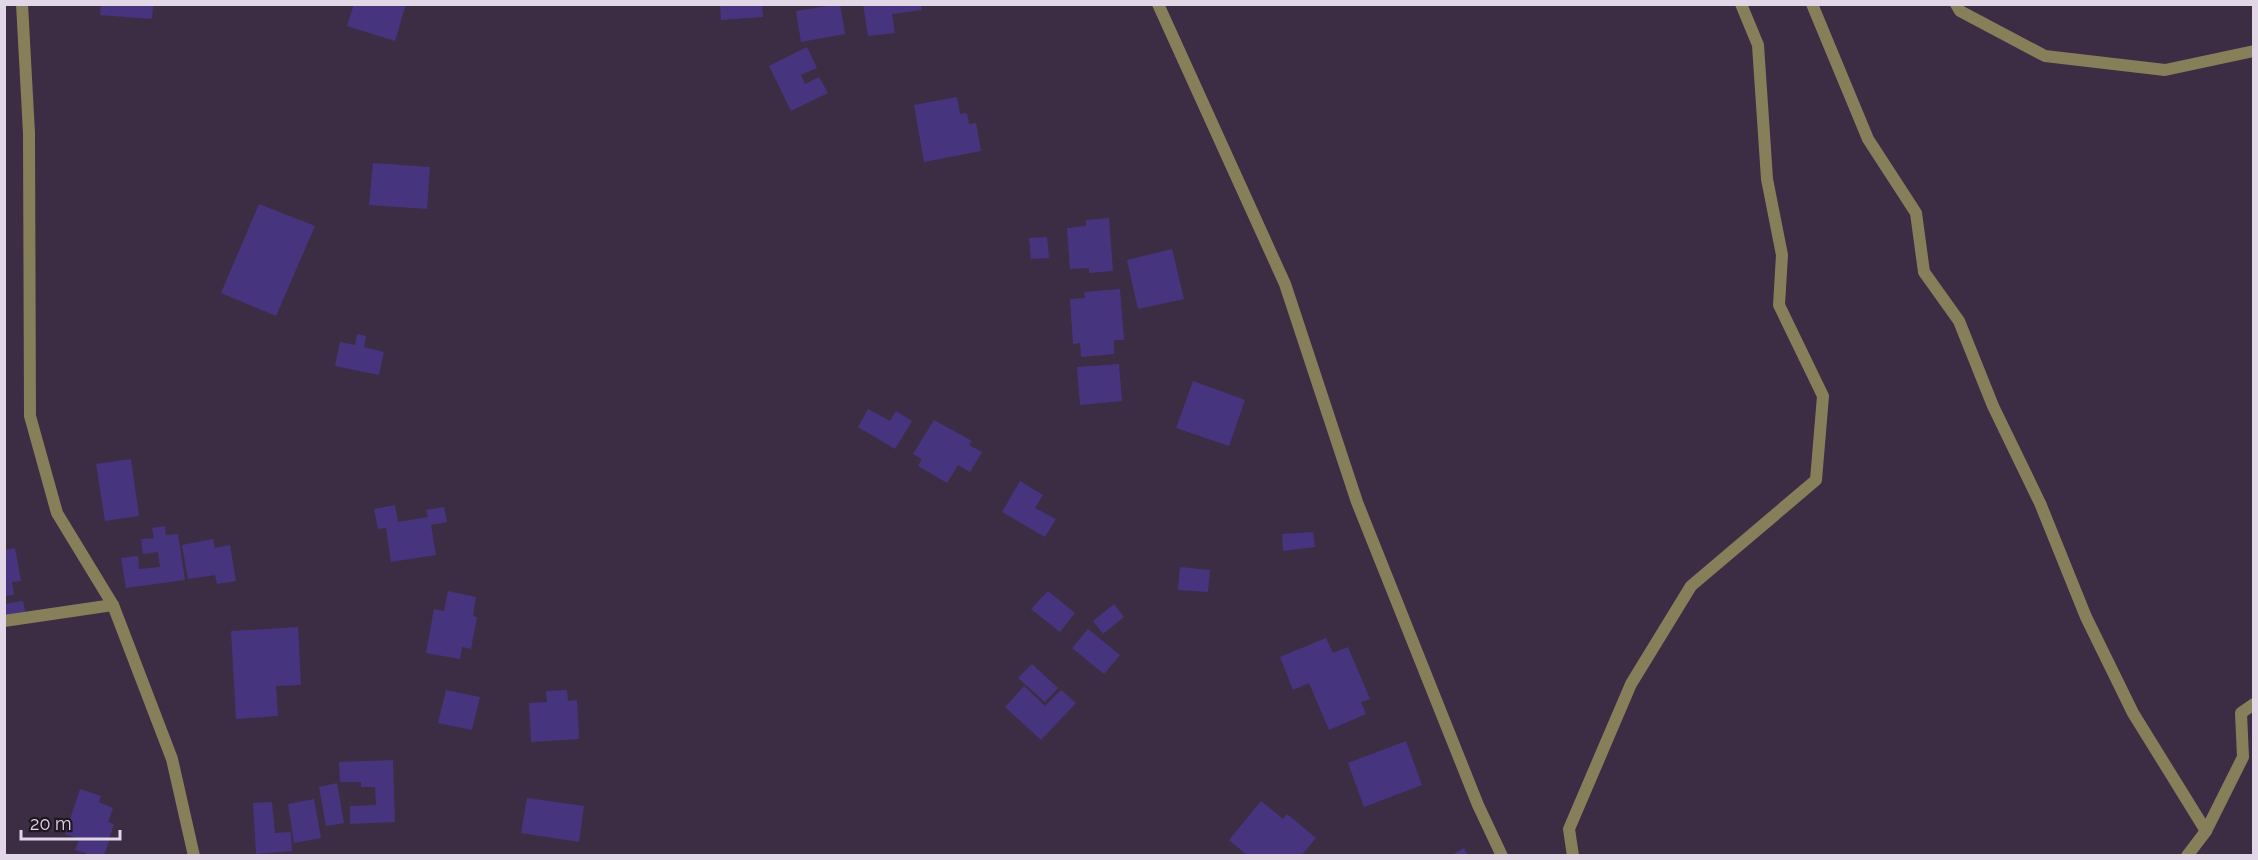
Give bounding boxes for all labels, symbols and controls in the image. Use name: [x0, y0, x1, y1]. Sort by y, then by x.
scale bar: [21, 803, 120, 841]
text: 20 m: [30, 813, 72, 834]

